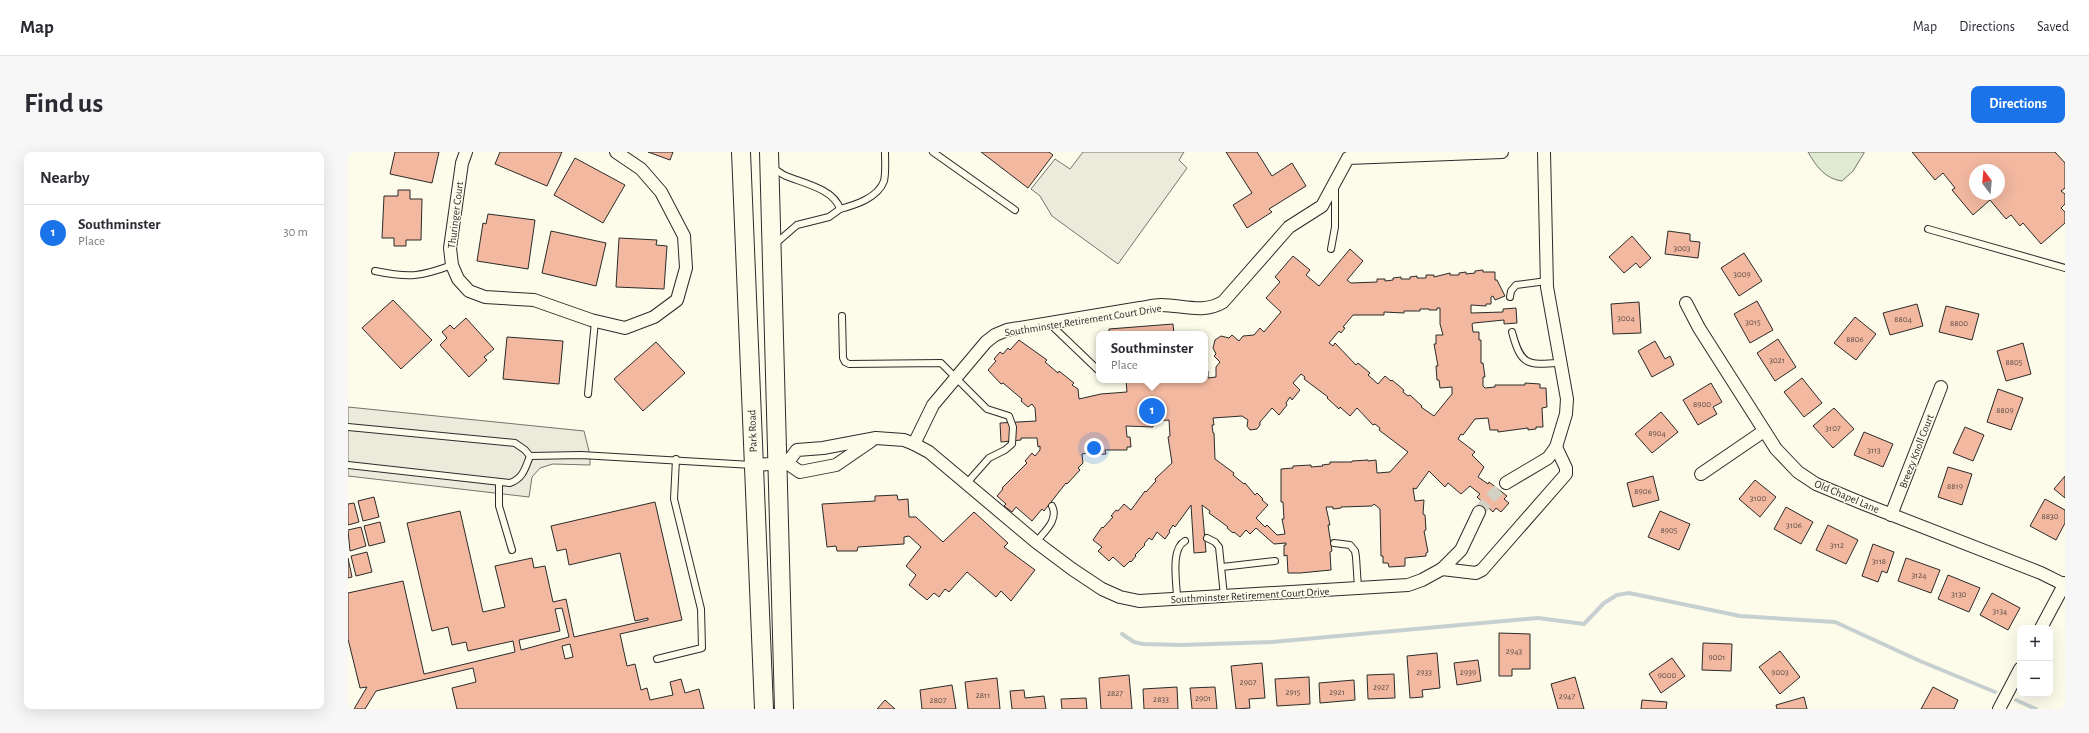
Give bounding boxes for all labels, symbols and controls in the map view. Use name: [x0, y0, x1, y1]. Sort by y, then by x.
text: Map: [20, 18, 54, 37]
text: Map: [1913, 20, 1937, 34]
text: Directions: [1959, 20, 2015, 34]
text: Saved: [2037, 20, 2069, 34]
button: Directions: [1971, 86, 2065, 123]
text: Find us: [24, 90, 103, 118]
north arrow: [1969, 164, 2005, 200]
text: Nearby: [40, 169, 90, 186]
street label: Thuringer Court: [446, 180, 465, 249]
text: Southminster: [78, 217, 160, 232]
text: 1: [51, 226, 55, 239]
text: 30 m: [283, 226, 308, 239]
text: Place: [78, 235, 105, 248]
house number: 3003: [1674, 244, 1691, 253]
house number: 3009: [1733, 270, 1751, 279]
street label: Southminster Retirement Court Drive: [1004, 303, 1162, 338]
house number: 3004: [1617, 314, 1635, 323]
house number: 8804: [1894, 315, 1912, 324]
house number: 3015: [1745, 318, 1761, 327]
house number: 8800: [1950, 319, 1968, 328]
popup: [1096, 331, 1208, 383]
house number: 8806: [1846, 335, 1864, 344]
text: Southminster: [1111, 341, 1193, 356]
house number: 3021: [1769, 356, 1785, 365]
house number: 8805: [2005, 358, 2023, 367]
text: Place: [1111, 359, 1138, 372]
pin: 1: [1139, 396, 1165, 426]
house number: 8900: [1693, 400, 1711, 409]
house number: 8809: [1996, 406, 2014, 415]
street label: Park Road: [746, 409, 759, 453]
street label: Breezy Knoll Court: [1897, 412, 1936, 490]
house number: 3107: [1825, 424, 1841, 433]
house number: 8904: [1648, 429, 1666, 438]
your location: [1084, 438, 1104, 458]
house number: 3113: [1867, 446, 1881, 455]
street label: Old Chapel Lane: [1813, 478, 1881, 515]
house number: 8819: [1947, 482, 1963, 491]
house number: 8906: [1634, 487, 1652, 496]
house number: 3100: [1750, 494, 1766, 503]
house number: 8830: [2042, 512, 2059, 521]
house number: 3106: [1786, 521, 1802, 530]
house number: 8905: [1660, 526, 1678, 535]
house number: 3112: [1830, 541, 1844, 550]
house number: 3118: [1872, 557, 1886, 566]
house number: 3124: [1911, 571, 1927, 580]
street label: Southminster Retirement Court Drive: [1170, 586, 1330, 605]
house number: 3130: [1951, 590, 1967, 599]
house number: 3134: [1993, 607, 2008, 616]
map controls: [2017, 625, 2053, 697]
button: +: [2017, 625, 2053, 661]
house number: 2943: [1506, 647, 1522, 656]
house number: 9001: [1709, 653, 1725, 662]
button: −: [2017, 661, 2053, 697]
house number: 2933: [1416, 668, 1432, 677]
house number: 2939: [1460, 668, 1476, 677]
house number: 9003: [1771, 668, 1789, 677]
house number: 9000: [1658, 671, 1676, 680]
house number: 2907: [1240, 678, 1257, 687]
house number: 2927: [1373, 683, 1389, 692]
house number: 2915: [1285, 688, 1301, 697]
house number: 2921: [1329, 688, 1345, 697]
house number: 2827: [1107, 689, 1123, 698]
house number: 2811: [976, 691, 990, 700]
house number: 2947: [1559, 692, 1575, 701]
house number: 2901: [1195, 694, 1211, 703]
house number: 2833: [1153, 695, 1169, 704]
house number: 2807: [930, 696, 947, 705]

